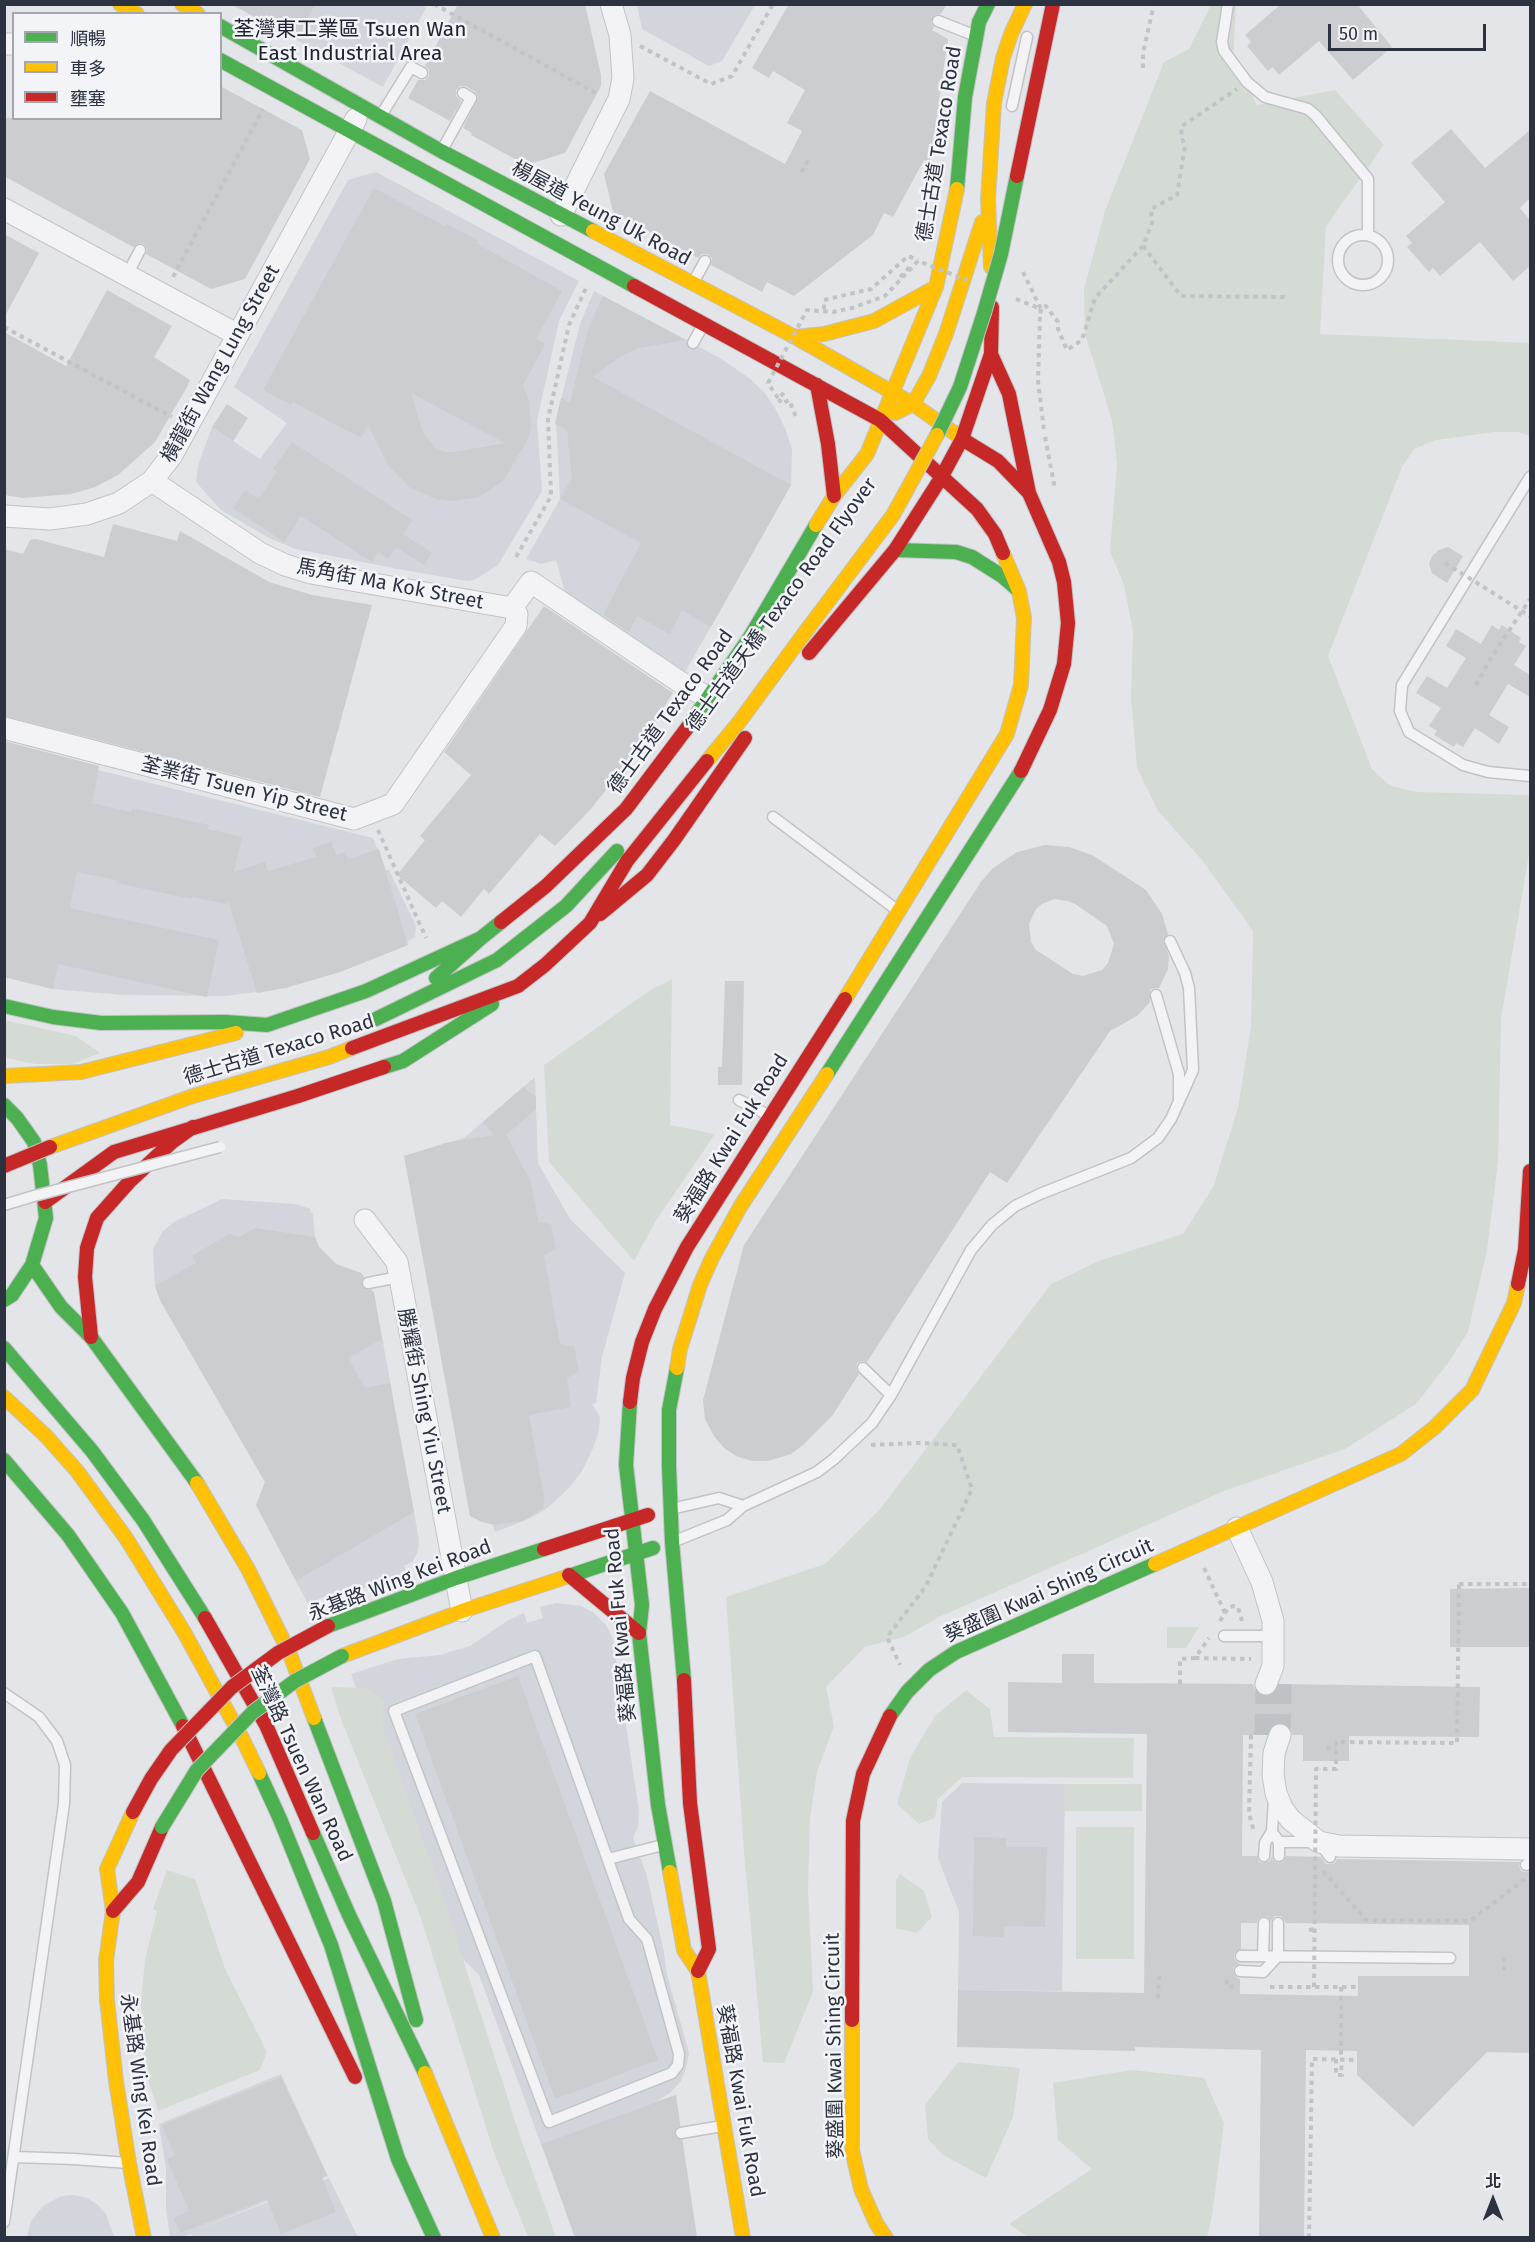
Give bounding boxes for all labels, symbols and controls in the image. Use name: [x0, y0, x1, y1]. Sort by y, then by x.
legend: [12, 12, 222, 120]
scale bar: [1331, 12, 1488, 50]
district label: 荃灣東工業區 Tsuen Wan East Industrial Area: [233, 17, 467, 67]
text: 50 m: [1339, 23, 1378, 45]
text: 順暢: [70, 28, 106, 50]
street label: 德士古道 Texaco Road: [913, 44, 967, 244]
text: 車多: [70, 58, 106, 80]
text: 壅塞: [70, 88, 106, 110]
street label: 楊屋道 Yeung Uk Road: [507, 156, 695, 272]
street label: 橫龍街 Wang Lung Street: [157, 261, 285, 467]
street label: 德士古道天橋 Texaco Road Flyover: [682, 473, 882, 737]
street label: 馬角街 Ma Kok Street: [294, 555, 486, 615]
street label: 德士古道 Texaco Road: [603, 625, 739, 799]
street label: 荃業街 Tsuen Yip Street: [138, 753, 350, 827]
street label: 德士古道 Texaco Road: [181, 1010, 377, 1090]
street label: 葵福路 Kwai Fuk Road: [670, 1050, 794, 1228]
street label: 勝耀街 Shing Yiu Street: [392, 1306, 456, 1516]
street label: 葵福路 Kwai Fuk Road: [601, 1527, 641, 1723]
street label: 葵盛圍 Kwai Shing Circuit: [941, 1534, 1157, 1648]
street label: 永基路 Wing Kei Road: [305, 1535, 495, 1627]
street label: 荃灣路 Tsuen Wan Road: [245, 1662, 357, 1866]
street label: 葵盛圍 Kwai Shing Circuit: [821, 1933, 849, 2159]
street label: 永基路 Wing Kei Road: [115, 1992, 165, 2188]
street label: 葵福路 Kwai Fuk Road: [711, 2003, 769, 2199]
north arrow: [1463, 2170, 1523, 2230]
text: 北: [1485, 2172, 1501, 2191]

